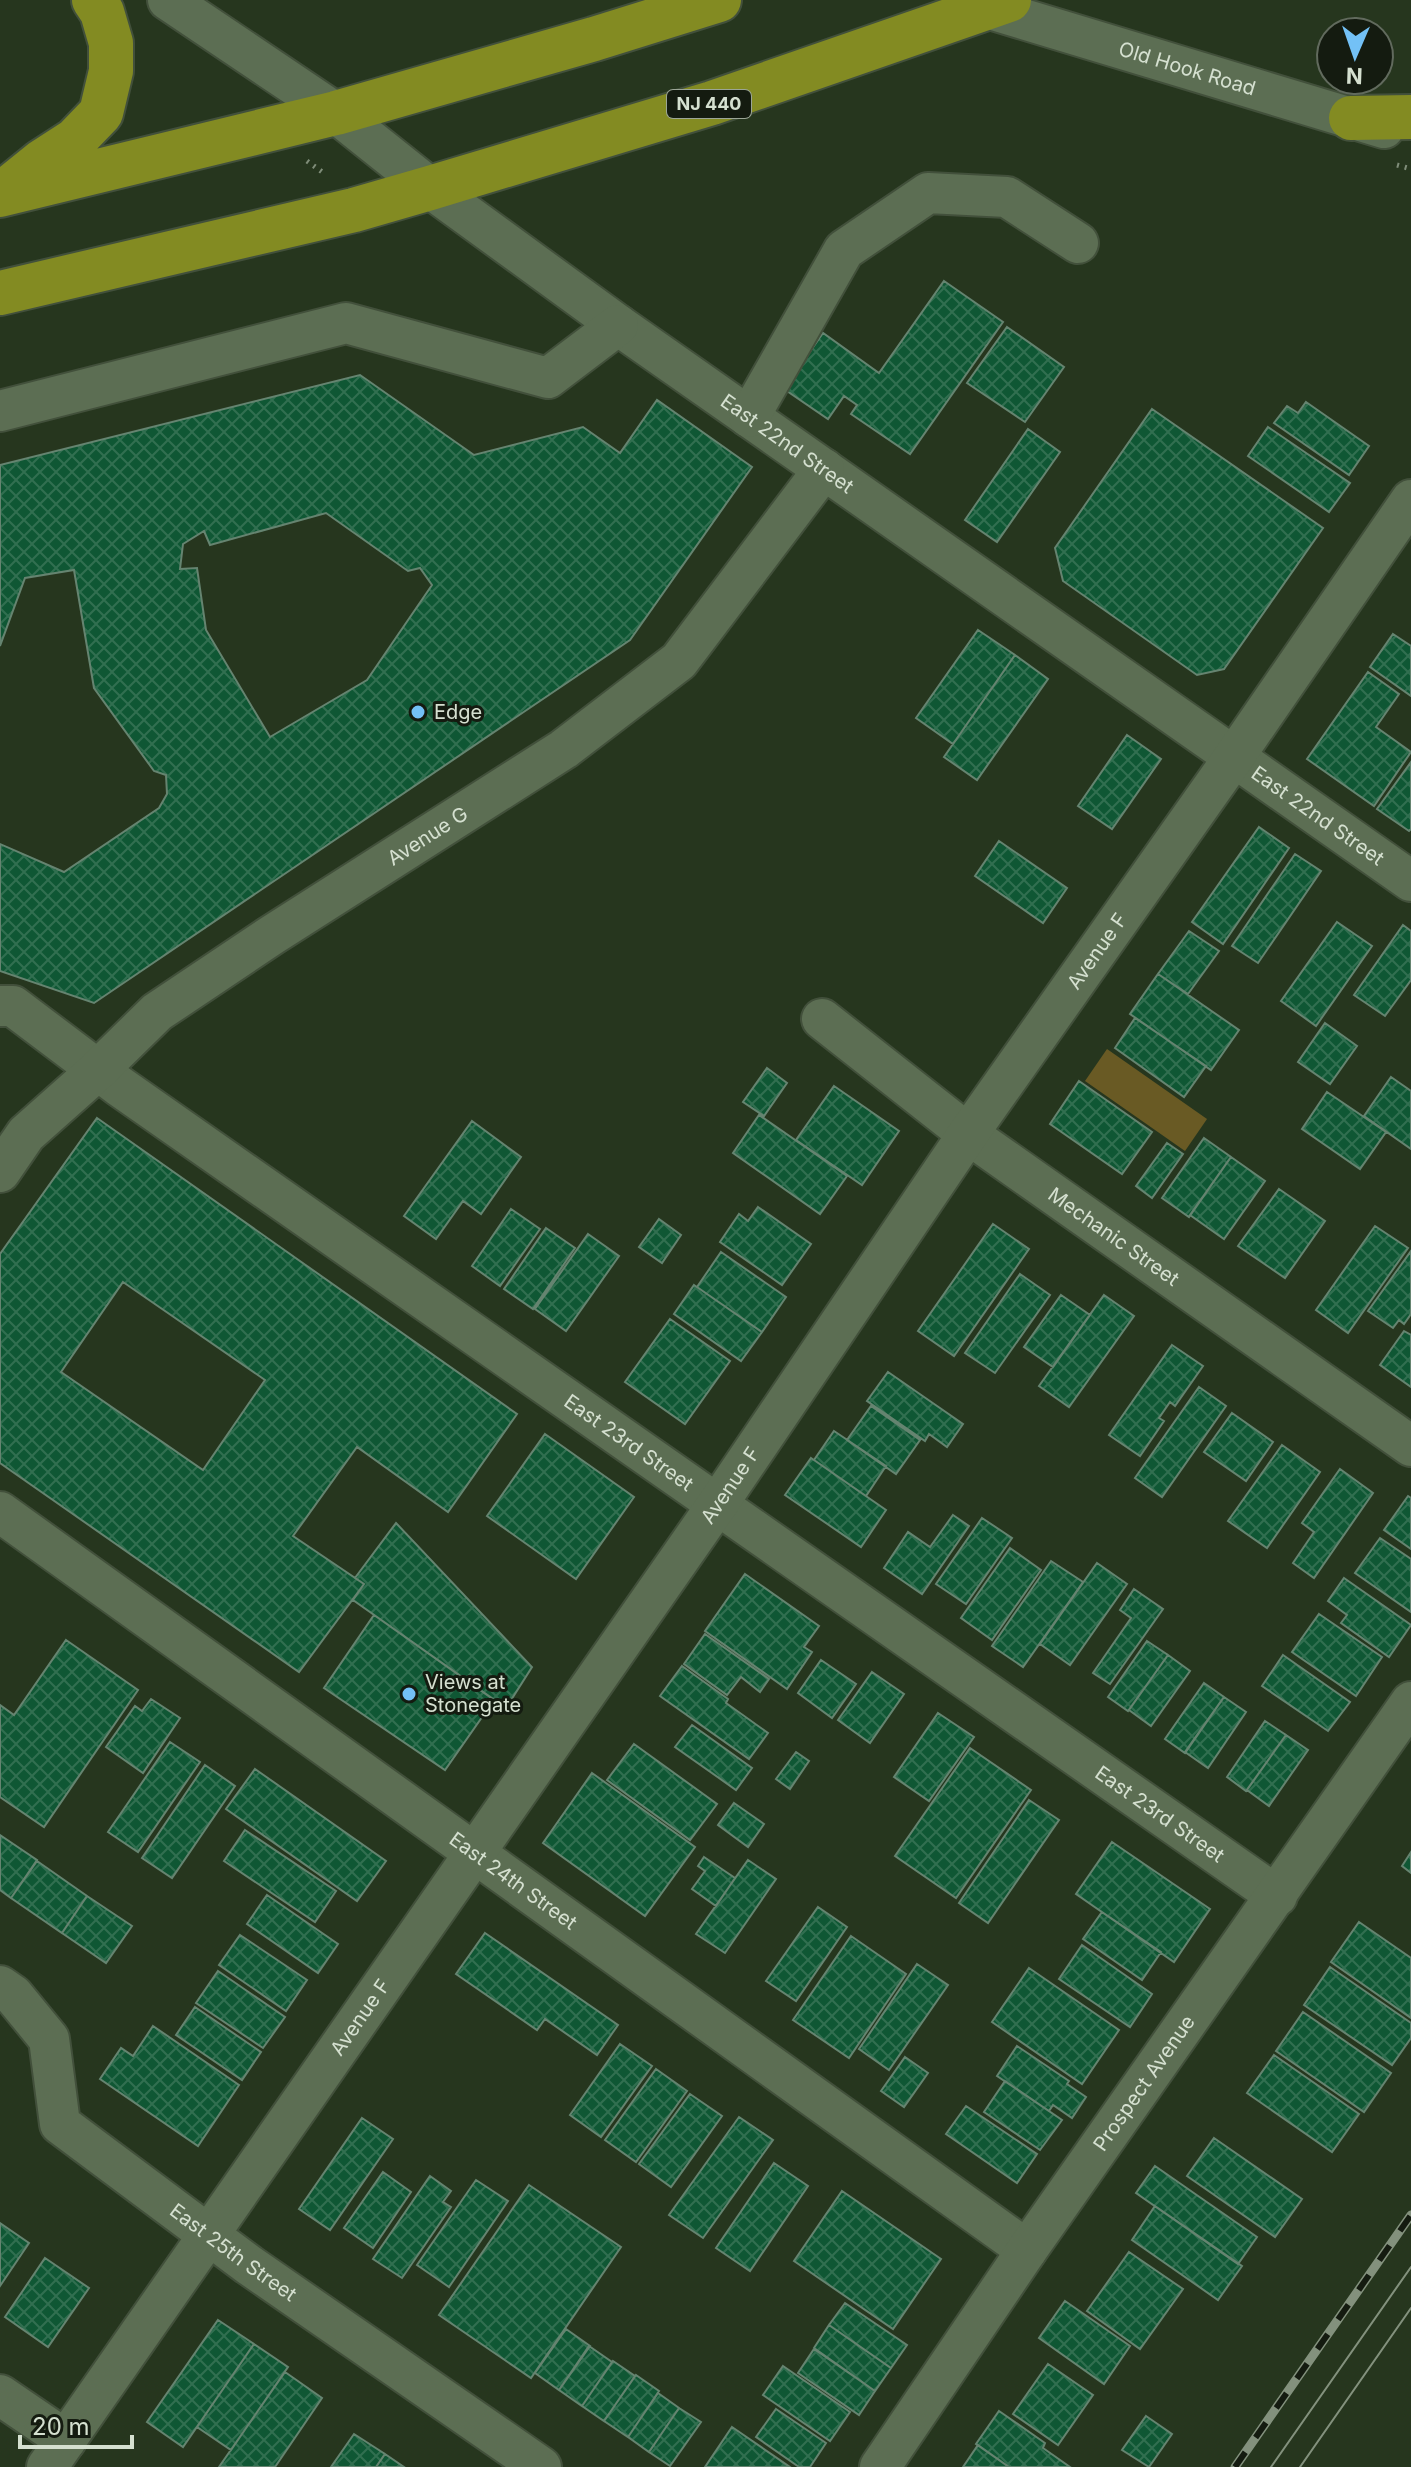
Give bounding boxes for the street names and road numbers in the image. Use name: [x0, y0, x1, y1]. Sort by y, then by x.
street label: Old Hook Road: [1116, 37, 1258, 101]
road number: NJ 440: [667, 90, 751, 118]
street label: East 22nd Street: [716, 389, 859, 499]
street label: East 22nd Street: [1247, 761, 1389, 871]
street label: Avenue G: [383, 801, 472, 870]
street label: Avenue F: [1062, 908, 1132, 994]
street label: Mechanic Street: [1044, 1182, 1184, 1291]
street label: East 23rd Street: [560, 1389, 698, 1496]
street label: Avenue F: [696, 1442, 765, 1528]
street label: East 23rd Street: [1091, 1761, 1229, 1868]
street label: East 24th Street: [445, 1827, 582, 1935]
street label: Avenue F: [325, 1974, 395, 2060]
street label: Prospect Avenue: [1088, 2010, 1200, 2156]
street label: East 25th Street: [165, 2198, 302, 2307]

